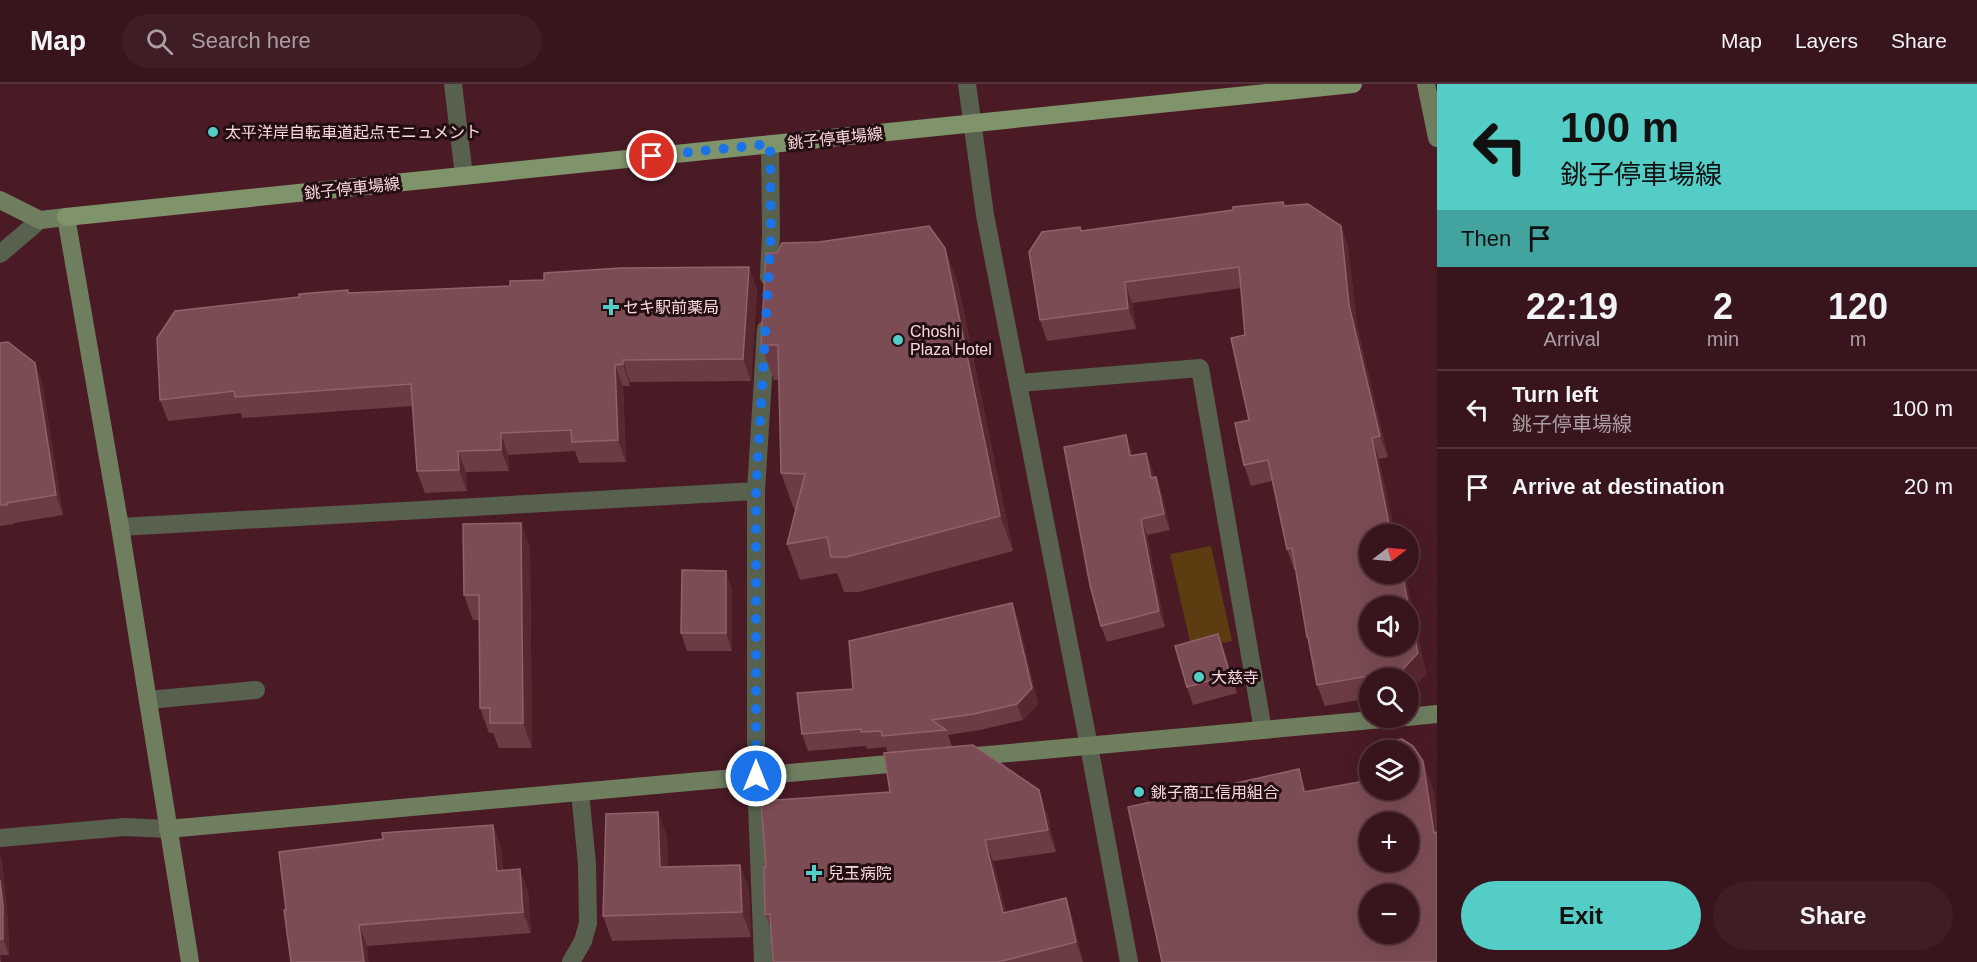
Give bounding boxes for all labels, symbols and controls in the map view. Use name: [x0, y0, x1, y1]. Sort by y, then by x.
search box: [122, 14, 542, 68]
text: Map: [30, 25, 86, 56]
icon: search: [143, 25, 176, 58]
text: Search here: [191, 28, 311, 53]
text: Map: [1721, 29, 1762, 52]
text: Layers: [1795, 29, 1858, 52]
text: Share: [1891, 29, 1947, 52]
text: 100 m: [1560, 104, 1679, 151]
icon: left: [1461, 108, 1539, 186]
place label: 太平洋岸自転車道起点モニュメント: [225, 124, 481, 141]
marker: 太平洋岸自転車道起点モニュメント: [206, 125, 220, 139]
street label: 銚子停車場線: [786, 125, 884, 152]
pin: [626, 130, 677, 181]
icon: arrive: [635, 139, 668, 172]
text: 銚子停車場線: [1560, 160, 1722, 190]
street label: 銚子停車場線: [303, 175, 401, 202]
icon: arrive: [1523, 222, 1556, 255]
text: Then: [1461, 226, 1511, 251]
text: 22:19: [1526, 286, 1618, 327]
text: 2: [1713, 286, 1733, 327]
text: 120: [1828, 286, 1888, 327]
place label: セキ駅前薬局: [623, 299, 719, 316]
marker: セキ駅前薬局: [604, 300, 618, 314]
place label: Choshi Plaza Hotel: [910, 323, 992, 358]
text: Arrival: [1544, 328, 1600, 350]
text: min: [1707, 328, 1739, 350]
text: m: [1850, 328, 1866, 350]
marker: Choshi Plaza Hotel: [891, 333, 905, 347]
text: Turn left: [1512, 382, 1598, 407]
icon: left: [1461, 393, 1494, 426]
text: 100 m: [1892, 396, 1953, 421]
text: 銚子停車場線: [1512, 413, 1632, 435]
icon: arrive: [1461, 471, 1494, 504]
text: Arrive at destination: [1512, 474, 1725, 499]
text: 20 m: [1904, 474, 1953, 499]
north arrow: [1359, 524, 1419, 584]
map controls: [1359, 524, 1419, 944]
button: sound: [1359, 596, 1419, 656]
button: search: [1359, 668, 1419, 728]
place label: 大慈寺: [1211, 669, 1259, 686]
marker: 大慈寺: [1192, 670, 1206, 684]
button: layers: [1359, 740, 1419, 800]
position arrow: [724, 744, 788, 808]
place label: 銚子商工信用組合: [1151, 784, 1279, 801]
marker: 銚子商工信用組合: [1132, 785, 1146, 799]
button: +: [1359, 812, 1419, 872]
marker: 兒玉病院: [805, 864, 823, 882]
place label: 兒玉病院: [828, 865, 892, 882]
button: Exit: [1461, 881, 1701, 950]
button: Share: [1713, 881, 1953, 950]
button: −: [1359, 884, 1419, 944]

